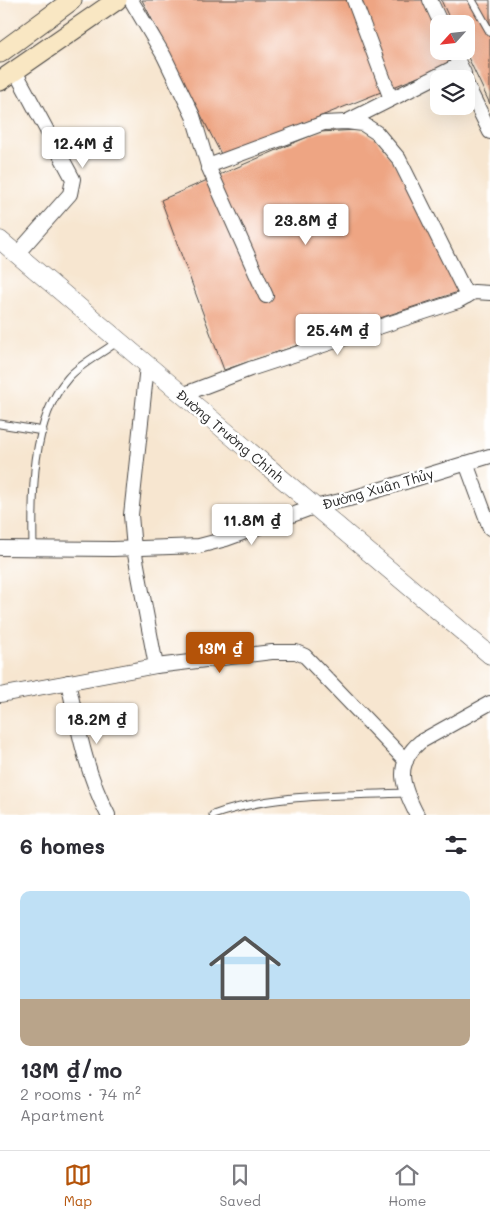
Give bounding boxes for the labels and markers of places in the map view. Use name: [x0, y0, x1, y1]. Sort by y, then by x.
pin: 12.4M ₫: [37, 126, 129, 169]
pin: 23.8M ₫: [260, 204, 352, 246]
pin: 25.4M ₫: [292, 314, 384, 356]
pin: 11.8M ₫: [206, 504, 298, 546]
pin: 13M ₫: [185, 632, 255, 674]
pin: 18.2M ₫: [51, 702, 143, 745]

